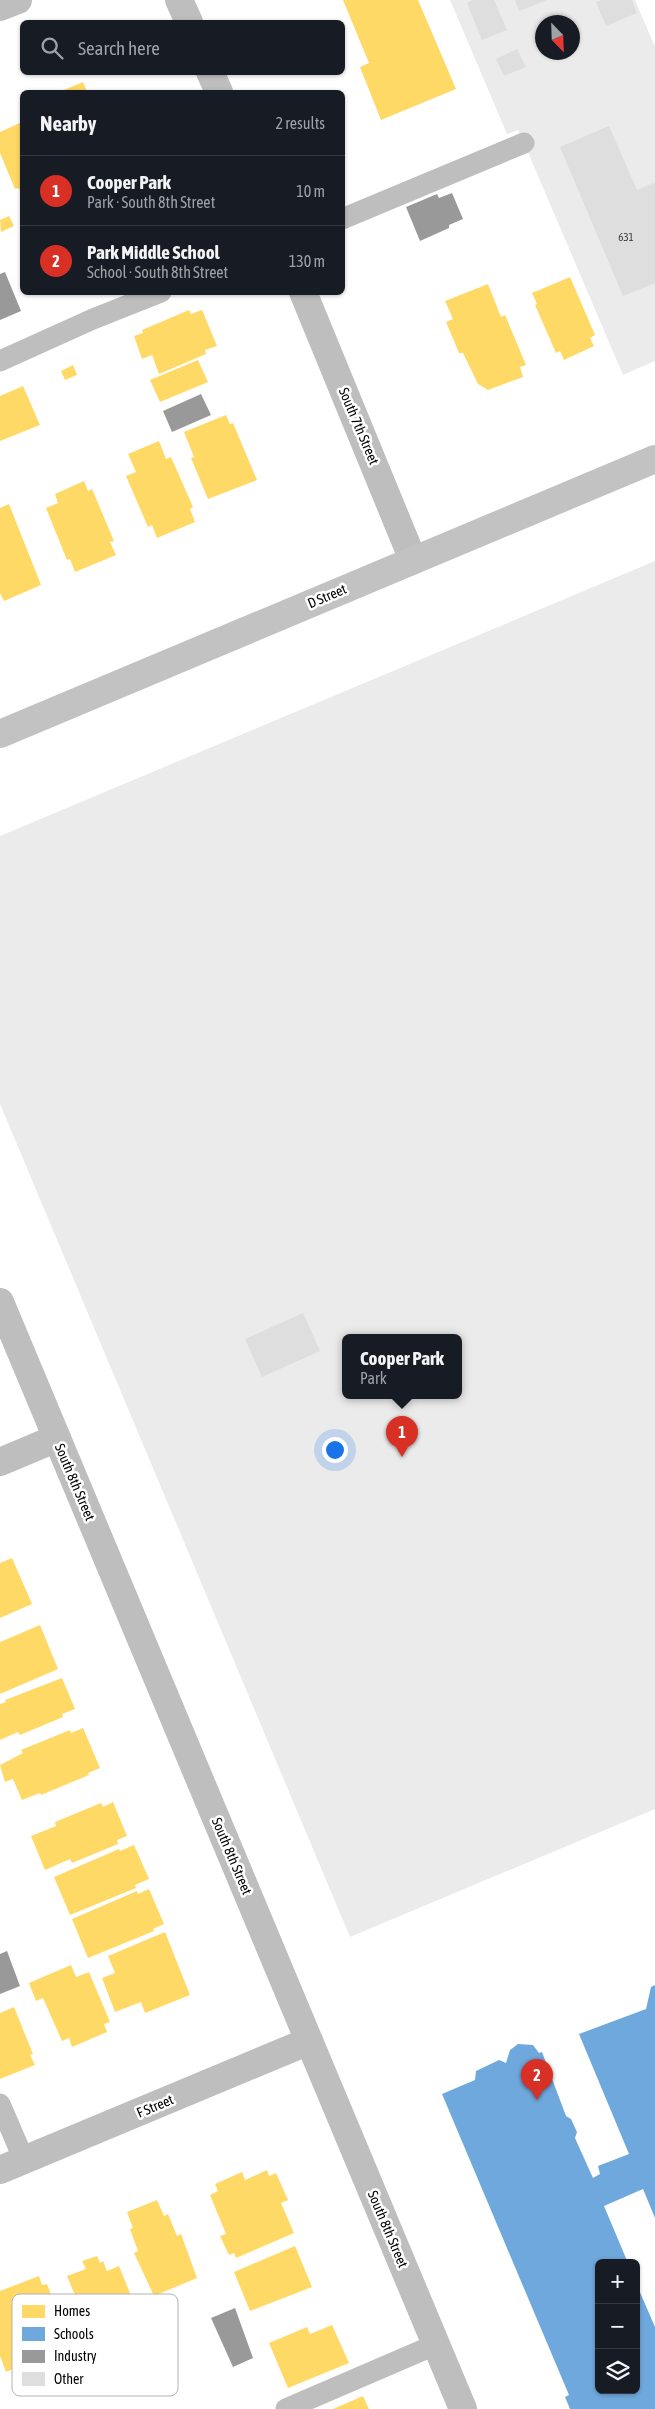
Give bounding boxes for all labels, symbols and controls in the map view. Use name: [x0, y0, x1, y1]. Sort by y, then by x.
north arrow: [535, 15, 580, 60]
search box: [20, 20, 345, 75]
icon: search: [38, 34, 66, 62]
text: Search here: [78, 37, 160, 59]
text: Nearby: [40, 111, 96, 135]
text: 2 results: [275, 114, 325, 132]
text: Cooper Park: [87, 171, 171, 193]
text: 1: [52, 182, 60, 200]
text: 10 m: [296, 182, 325, 200]
text: Park · South 8th Street: [87, 193, 215, 211]
house number: 631: [618, 231, 634, 243]
text: Park Middle School: [87, 241, 220, 263]
text: 2: [52, 252, 60, 270]
text: 130 m: [289, 252, 325, 270]
text: School · South 8th Street: [87, 263, 228, 281]
street label: South 7th Street: [336, 385, 382, 467]
street label: D Street: [305, 581, 349, 611]
popup: [342, 1334, 462, 1399]
text: Cooper Park: [360, 1347, 444, 1369]
text: Park: [360, 1369, 387, 1387]
pin: 1: [386, 1416, 418, 1457]
your location: [322, 1437, 348, 1463]
street label: South 8th Street: [52, 1441, 98, 1523]
street label: South 8th Street: [209, 1815, 255, 1897]
pin: 2: [521, 2059, 553, 2100]
street label: F Street: [134, 2091, 176, 2121]
street label: South 8th Street: [365, 2188, 411, 2270]
map controls: [595, 2259, 640, 2394]
button: +: [595, 2259, 640, 2304]
legend: [12, 2294, 178, 2396]
text: Homes: [54, 2303, 90, 2319]
button: −: [595, 2304, 640, 2349]
text: Schools: [54, 2326, 94, 2342]
text: Industry: [54, 2348, 97, 2364]
button: layers: [595, 2349, 640, 2394]
text: Other: [54, 2371, 84, 2387]

